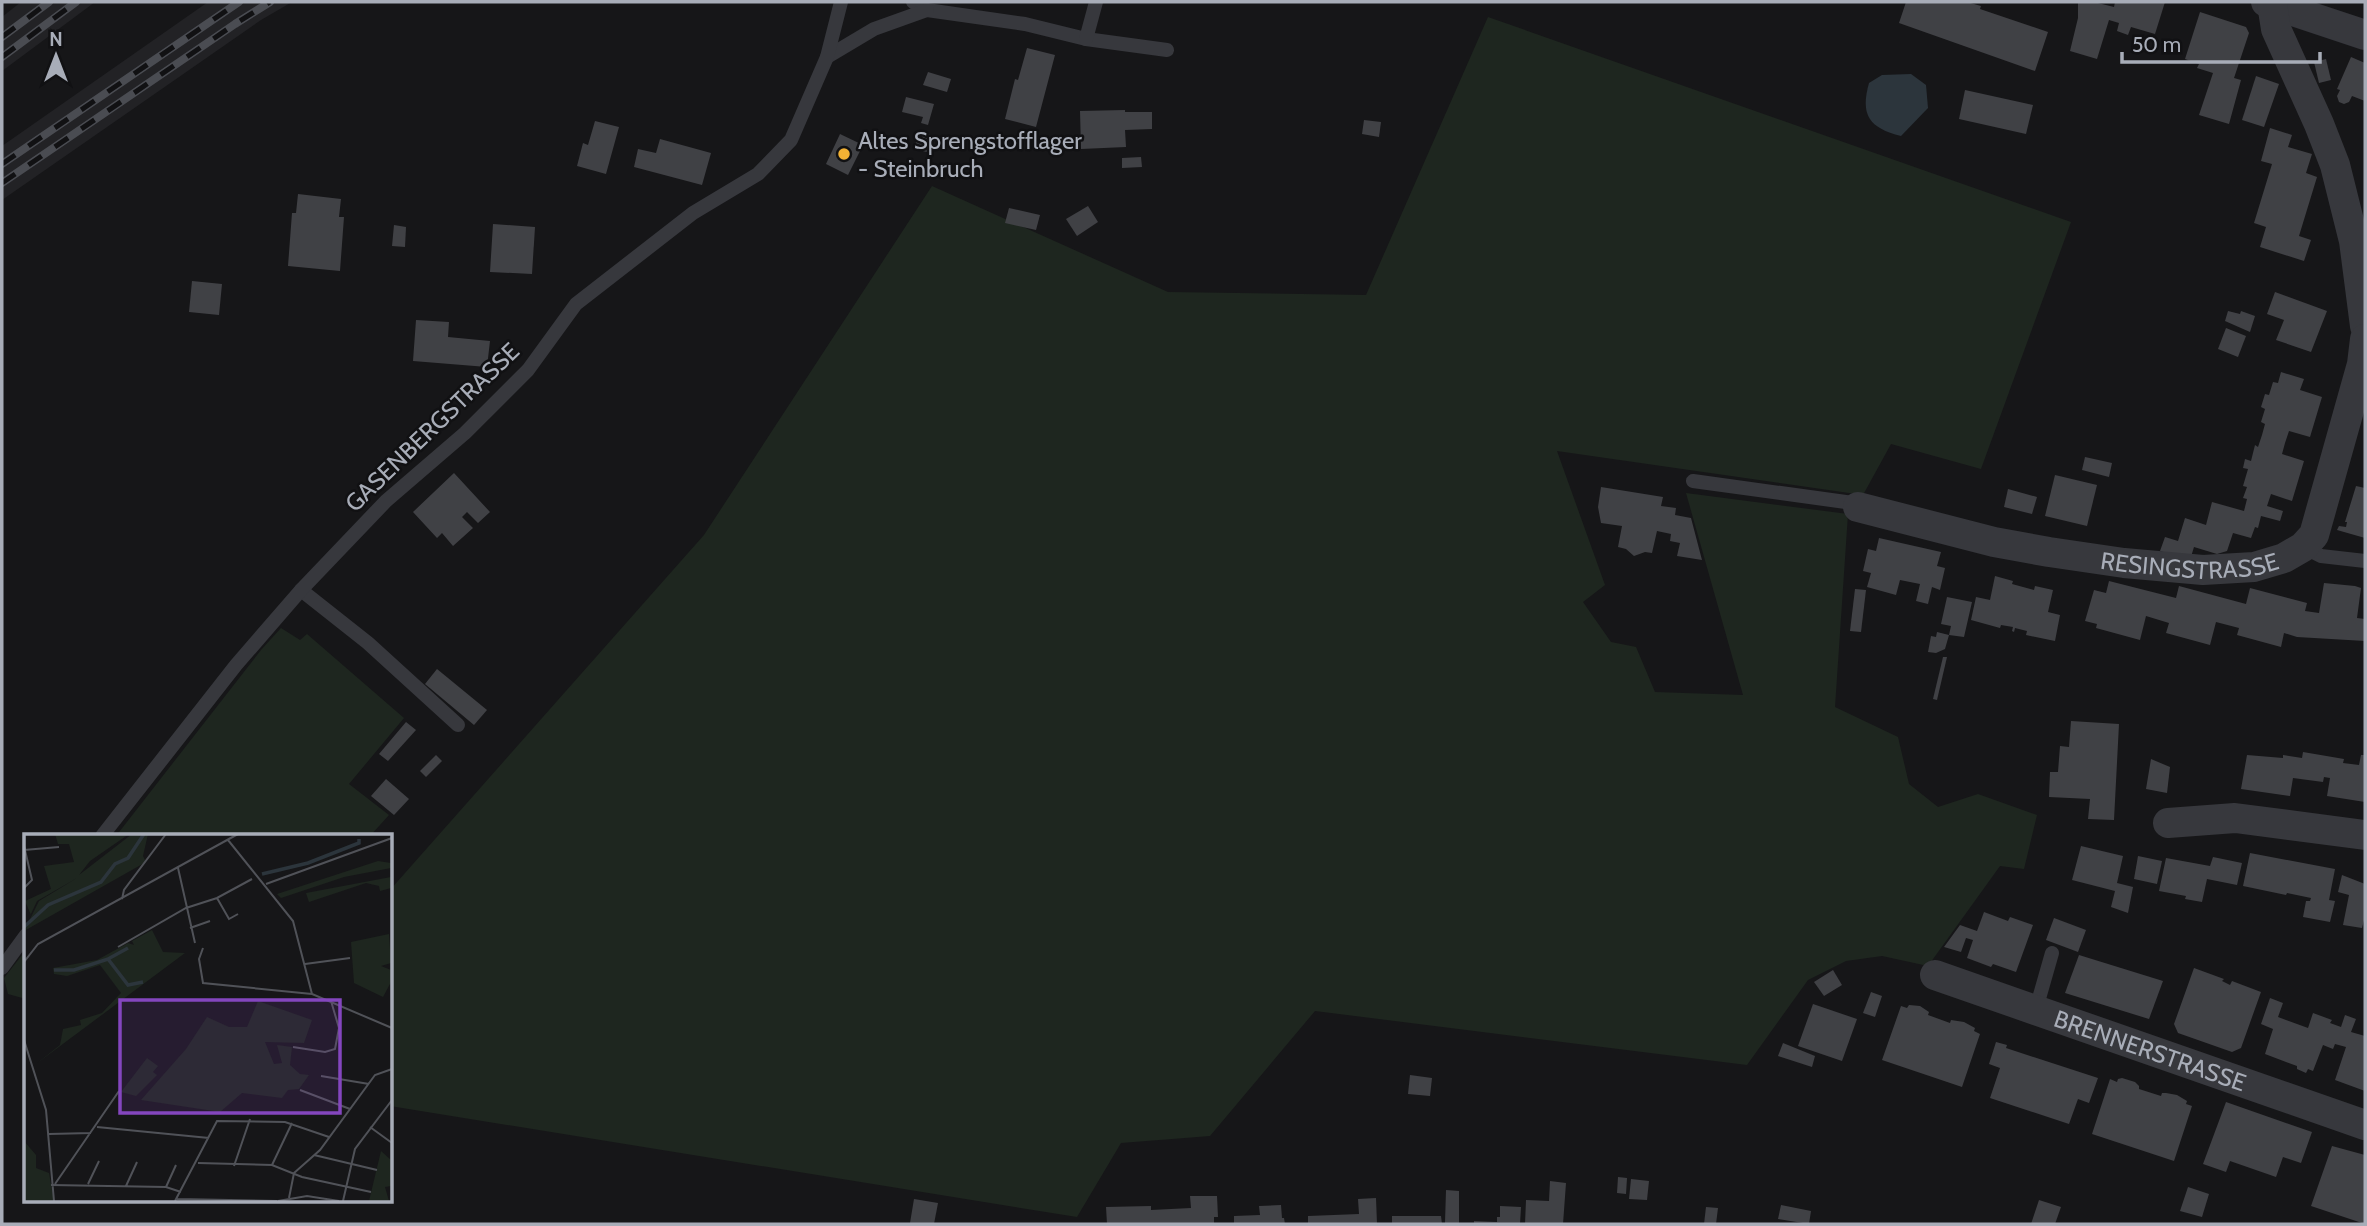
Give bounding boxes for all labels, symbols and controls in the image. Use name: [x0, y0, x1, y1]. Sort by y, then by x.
north arrow: [21, 21, 91, 91]
scale bar: [2122, 21, 2320, 65]
text: N: [49, 28, 63, 51]
text: 50 m: [2132, 32, 2181, 57]
place label: Altes Sprengstofflager - Steinbruch: [858, 126, 1082, 183]
marker: Altes Sprengstofflager - Steinbruch: [836, 146, 852, 162]
street label: GASENBERGSTRASSE: [339, 336, 525, 518]
street label: RESINGSTRASSE: [2099, 545, 2282, 585]
inset map: [24, 834, 392, 1202]
street label: BRENNERSTRASSE: [2051, 1003, 2250, 1097]

